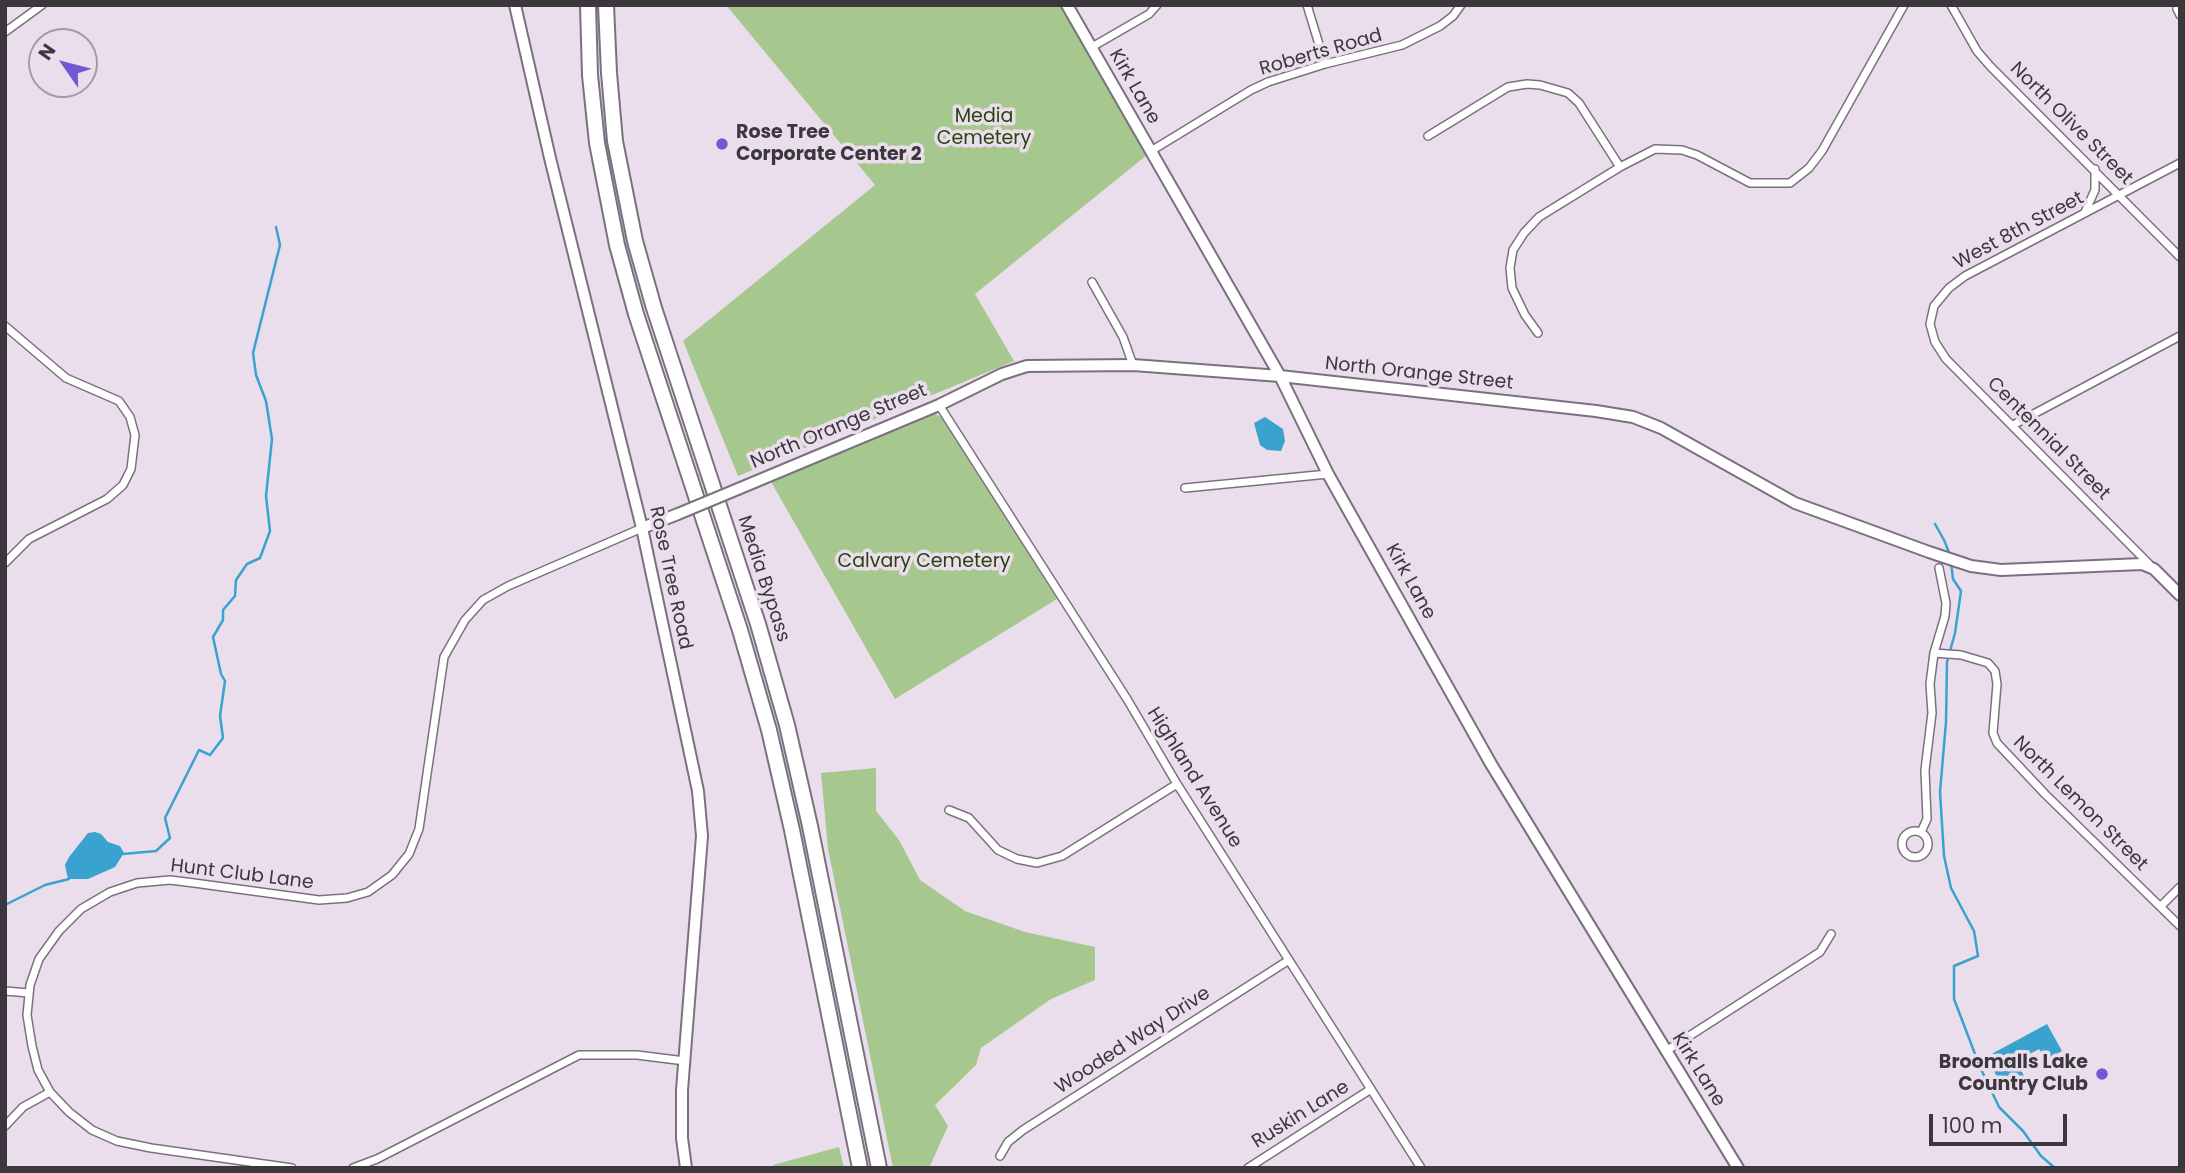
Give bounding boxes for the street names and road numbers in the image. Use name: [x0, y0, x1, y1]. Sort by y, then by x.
street label: Roberts Road: [1257, 25, 1385, 81]
street label: Kirk Lane: [1103, 45, 1165, 129]
street label: North Olive Street: [2005, 58, 2137, 190]
street label: West 8th Street: [1950, 187, 2088, 275]
street label: North Orange Street: [1324, 353, 1514, 395]
street label: Centennial Street: [1982, 373, 2114, 505]
street label: North Orange Street: [748, 380, 930, 474]
street label: Rose Tree Road: [644, 504, 696, 652]
street label: Media Bypass: [732, 513, 794, 645]
street label: Kirk Lane: [1380, 540, 1440, 624]
street label: Highland Avenue: [1141, 703, 1247, 853]
street label: North Lemon Street: [2008, 732, 2152, 876]
street label: Hunt Club Lane: [169, 855, 315, 895]
street label: Wooded Way Drive: [1051, 982, 1215, 1100]
street label: Kirk Lane: [1666, 1029, 1730, 1111]
street label: Ruskin Lane: [1248, 1076, 1354, 1154]

